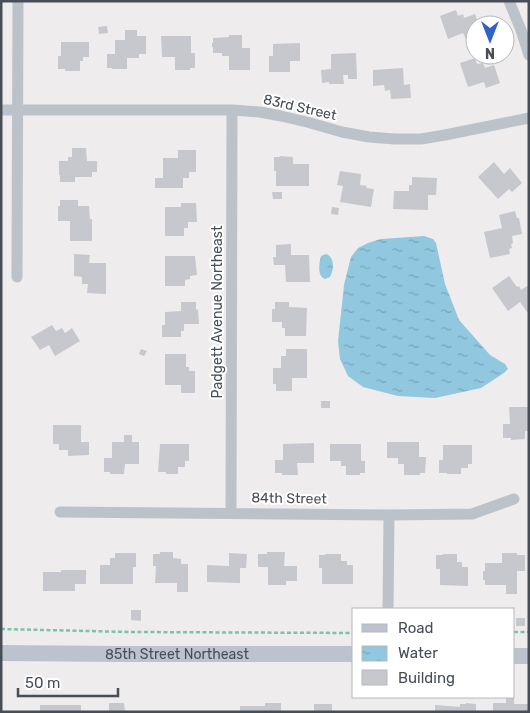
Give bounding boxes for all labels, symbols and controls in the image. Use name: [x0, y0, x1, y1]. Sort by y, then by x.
north arrow: [465, 15, 515, 65]
text: N: [485, 44, 495, 61]
street label: 83rd Street: [262, 91, 339, 124]
street label: Padgett Avenue Northeast: [209, 225, 226, 398]
street label: 84th Street: [251, 489, 327, 508]
legend: [352, 608, 515, 698]
text: Road: [398, 619, 434, 637]
text: Water: [398, 644, 438, 662]
street label: 85th Street Northeast: [105, 646, 249, 663]
scale bar: [18, 666, 118, 698]
text: Building: [398, 669, 455, 687]
text: 50 m: [25, 674, 60, 692]

